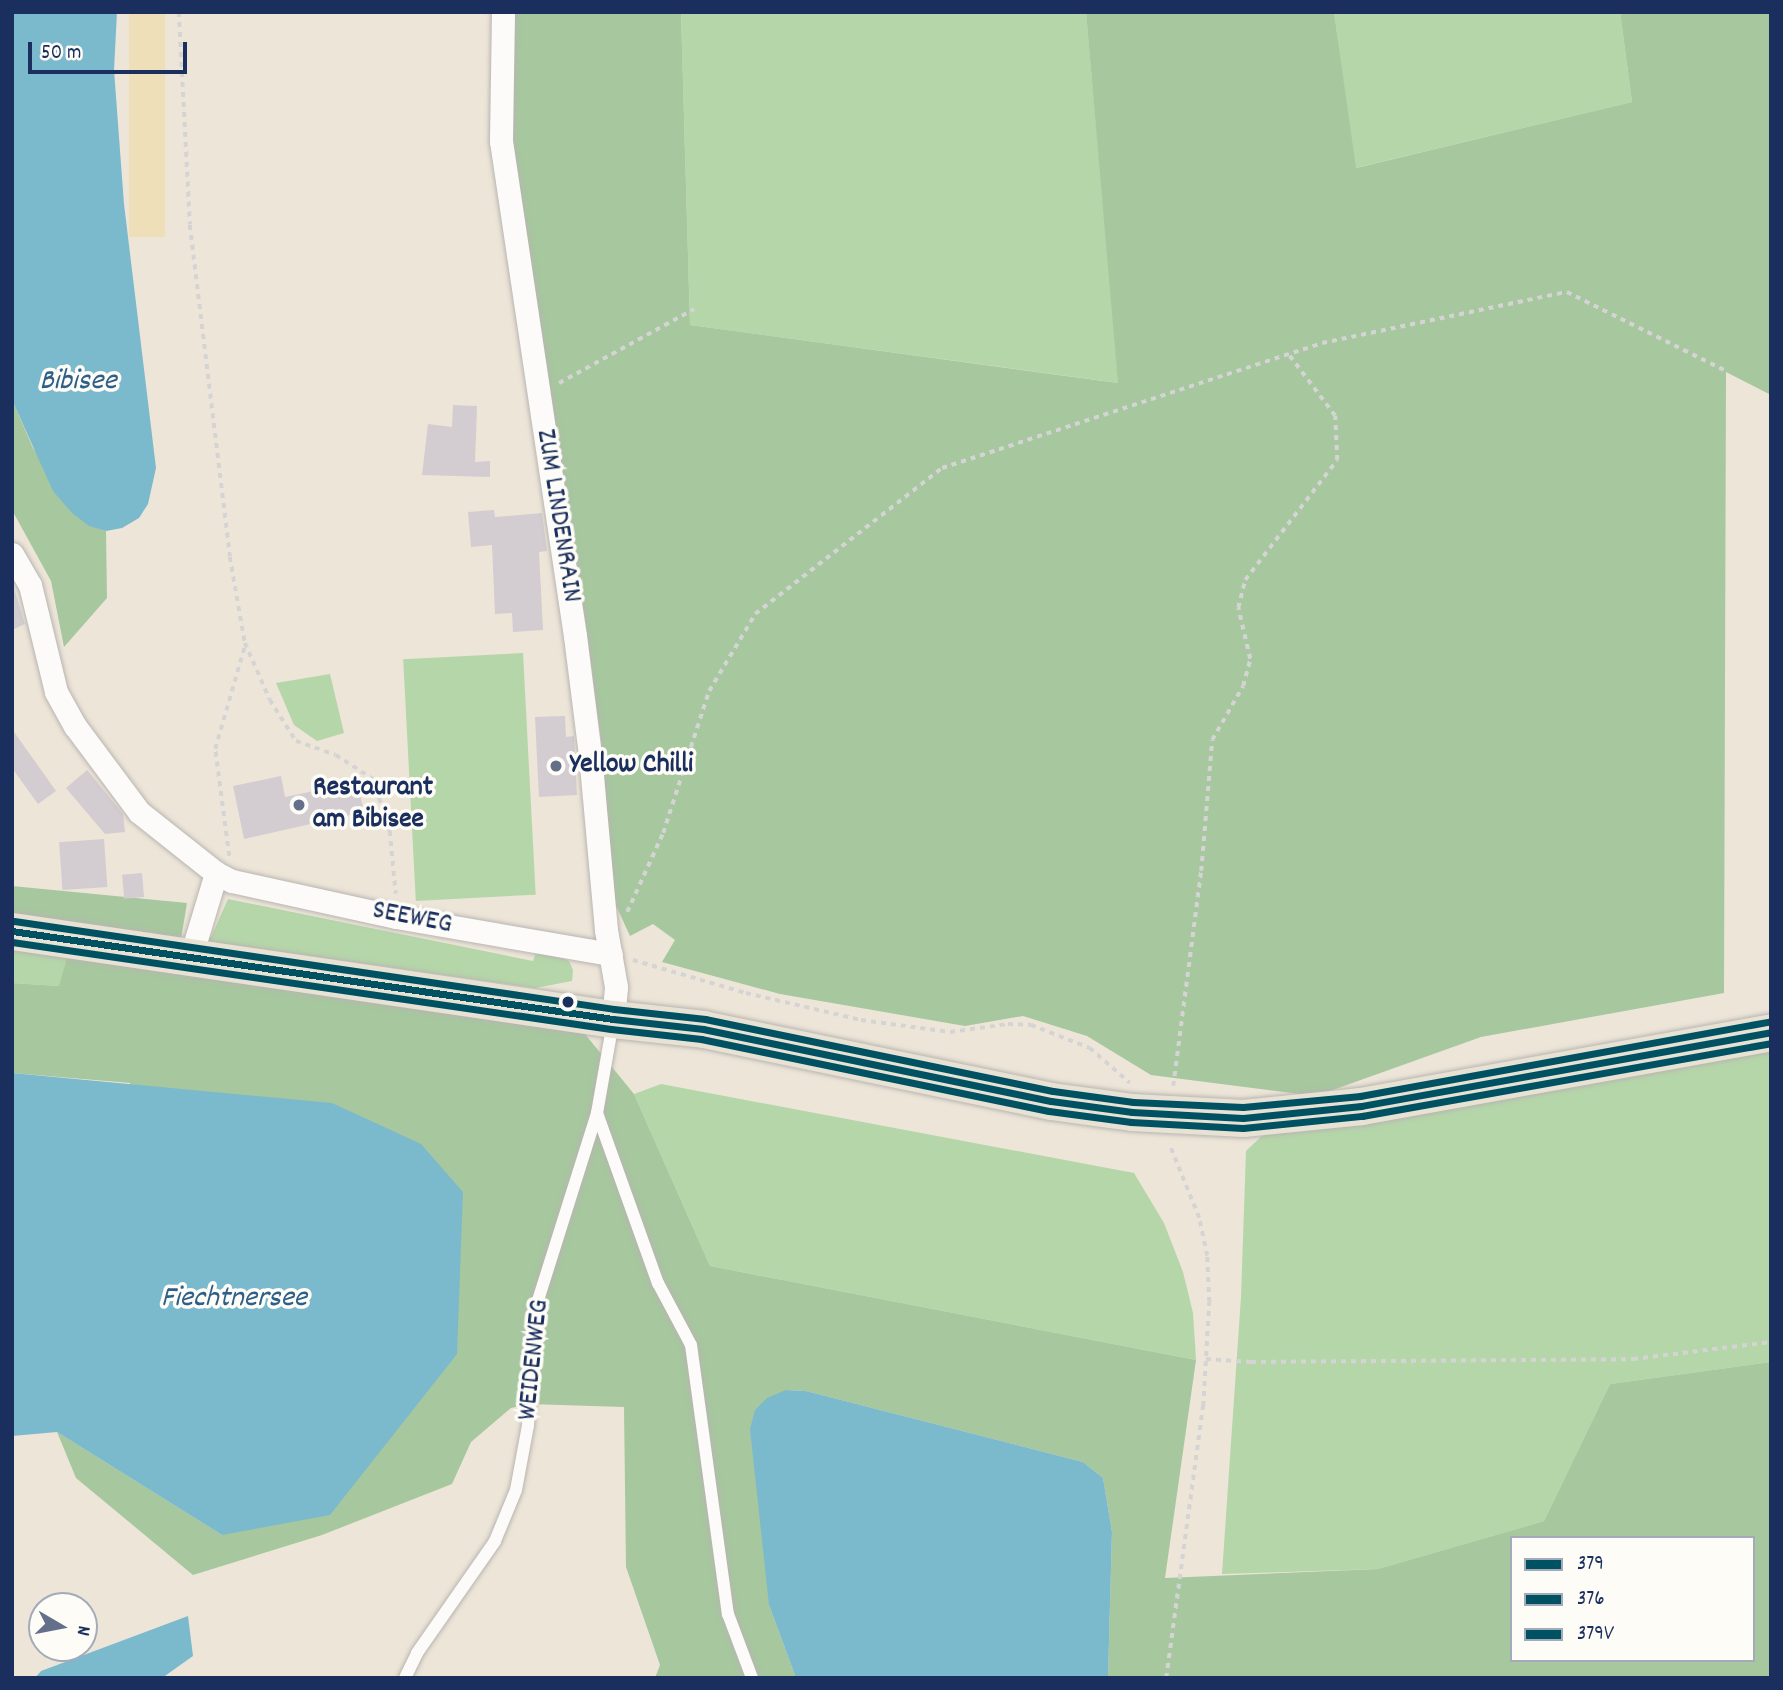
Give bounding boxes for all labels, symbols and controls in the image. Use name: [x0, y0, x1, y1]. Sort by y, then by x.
scale bar: [32, 28, 191, 72]
text: 50 m: [41, 39, 81, 69]
water label: Bibisee: [39, 365, 117, 401]
street label: ZUM LINDENRAIN: [527, 427, 587, 605]
place label: Yellow Chilli: [570, 749, 693, 783]
marker: Yellow Chilli: [548, 758, 564, 774]
place label: Restaurant am Bibisee: [313, 772, 433, 838]
marker: Restaurant am Bibisee: [291, 797, 307, 813]
street label: SEEWEG: [369, 895, 455, 943]
unlabelled marker: [561, 995, 575, 1009]
water label: Fiechtnersee: [161, 1282, 307, 1318]
street label: WEIDENWEG: [512, 1298, 558, 1422]
legend: [1510, 1536, 1755, 1662]
text: 379: [1577, 1550, 1604, 1580]
text: 376: [1577, 1585, 1605, 1615]
north arrow: [28, 1592, 98, 1662]
text: 379V: [1577, 1620, 1614, 1650]
text: N: [68, 1623, 96, 1637]

